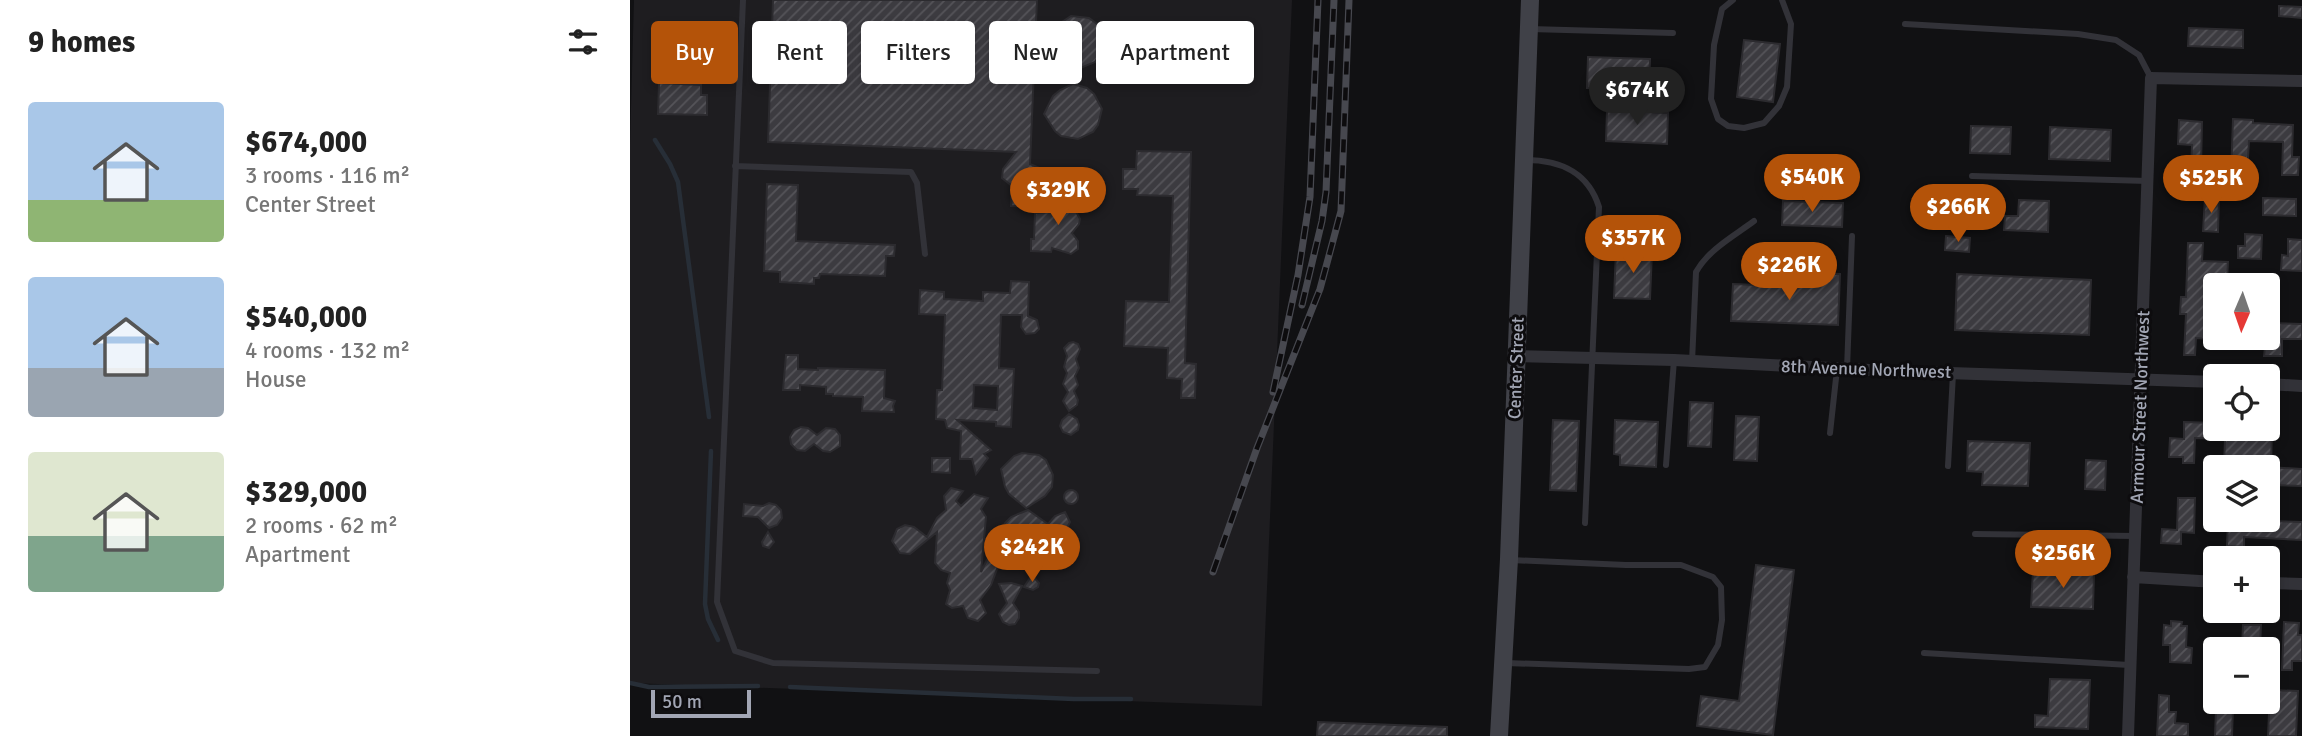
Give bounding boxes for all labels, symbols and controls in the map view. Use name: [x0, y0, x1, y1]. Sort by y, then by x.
chip: Buy: [651, 21, 738, 84]
chip: Rent: [752, 21, 847, 84]
chip: Filters: [861, 21, 975, 84]
chip: New: [989, 21, 1082, 84]
chip: Apartment: [1096, 21, 1254, 84]
icon: filters: [564, 23, 602, 61]
text: 9 homes: [28, 24, 135, 61]
pin: $674K: [1588, 68, 1686, 127]
text: $674K: [1605, 75, 1669, 104]
text: $674,000: [245, 124, 367, 161]
icon: home: [84, 130, 168, 214]
pin: $540K: [1763, 154, 1861, 214]
pin: $525K: [2162, 156, 2260, 215]
text: 3 rooms · 116 m²: [245, 161, 410, 190]
text: $540K: [1780, 162, 1844, 191]
text: $525K: [2179, 163, 2243, 192]
pin: $329K: [1009, 168, 1107, 227]
text: $329K: [1026, 175, 1090, 204]
pin: $266K: [1909, 184, 2007, 244]
text: Center Street: [245, 190, 376, 219]
text: $266K: [1926, 192, 1990, 221]
pin: $357K: [1584, 216, 1682, 275]
text: $357K: [1601, 223, 1665, 252]
pin: $226K: [1740, 243, 1838, 302]
text: $226K: [1757, 250, 1821, 279]
north arrow: [2203, 273, 2280, 350]
map controls: [2203, 273, 2280, 714]
text: $540,000: [245, 299, 367, 336]
icon: home: [84, 305, 168, 389]
street label: Armour Street Northwest: [2126, 310, 2154, 504]
street label: Center Street: [1503, 317, 1529, 419]
text: 4 rooms · 132 m²: [245, 336, 410, 365]
street label: 8th Avenue Northwest: [1780, 355, 1952, 383]
button: locate: [2203, 364, 2280, 441]
text: House: [245, 365, 307, 394]
button: layers: [2203, 455, 2280, 532]
text: $329,000: [245, 474, 367, 511]
icon: home: [84, 480, 168, 564]
text: 2 rooms · 62 m²: [245, 511, 398, 540]
pin: $242K: [983, 524, 1081, 584]
pin: $256K: [2014, 530, 2112, 590]
text: $242K: [1000, 532, 1064, 561]
text: $256K: [2031, 538, 2095, 567]
text: Apartment: [245, 540, 350, 569]
button: +: [2203, 546, 2280, 623]
button: −: [2203, 637, 2280, 714]
scale bar: [651, 687, 751, 719]
text: 50 m: [662, 690, 702, 714]

